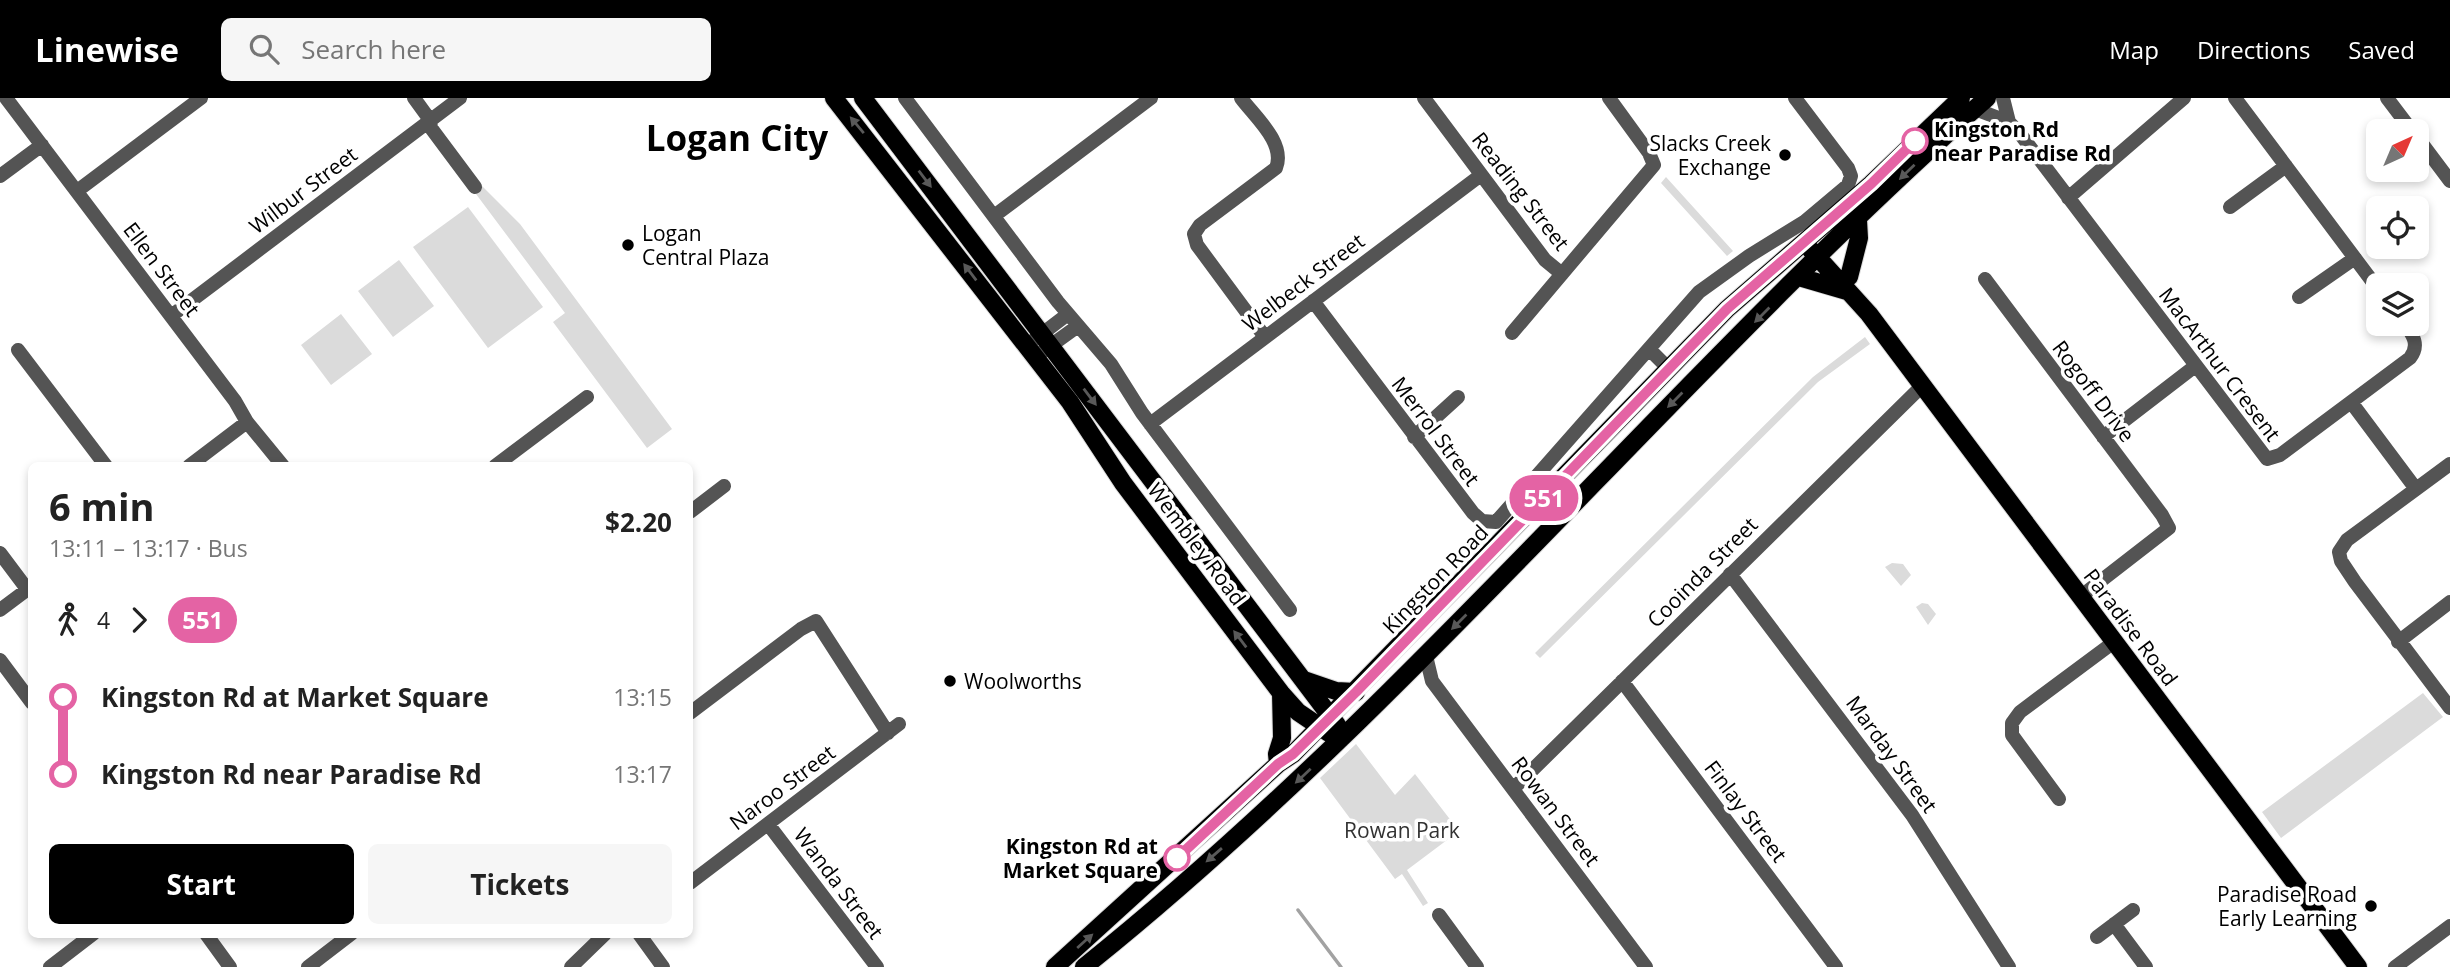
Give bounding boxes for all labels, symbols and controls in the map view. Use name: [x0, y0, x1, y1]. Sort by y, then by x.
search box: [221, 18, 711, 81]
text: Linewise: [35, 27, 179, 72]
icon: search: [245, 30, 283, 68]
text: Search here: [301, 31, 446, 67]
text: Map: [2109, 33, 2159, 66]
text: Directions: [2197, 33, 2310, 66]
text: Saved: [2348, 33, 2415, 66]
district label: Logan City: [646, 114, 828, 161]
place label: Kingston Rd near Paradise Rd: [1934, 115, 2111, 167]
one-way arrow: [849, 116, 864, 134]
north arrow: [2366, 119, 2429, 182]
map controls: [2366, 119, 2429, 336]
street label: Reading Street: [1466, 126, 1576, 256]
marker: Kingston Rd near Paradise Rd: [1902, 128, 1928, 154]
place label: Slacks Creek Exchange: [1650, 129, 1771, 181]
street label: Wilbur Street: [243, 140, 363, 240]
marker: Slacks Creek Exchange: [1777, 147, 1793, 163]
one-way arrow: [1899, 163, 1916, 179]
one-way arrow: [917, 170, 932, 188]
button: locate: [2366, 196, 2429, 259]
street label: Ellen Street: [117, 216, 207, 322]
place label: Logan Central Plaza: [642, 219, 770, 271]
street label: Welbeck Street: [1236, 227, 1370, 337]
marker: Logan Central Plaza: [620, 237, 636, 253]
one-way arrow: [962, 264, 977, 282]
button: layers: [2366, 273, 2429, 336]
street label: MacArthur Cresent: [2153, 281, 2287, 447]
one-way arrow: [1753, 306, 1770, 323]
street label: Rogoff Drive: [2047, 334, 2141, 448]
street label: Merrol Street: [1386, 371, 1486, 491]
one-way arrow: [1083, 388, 1097, 406]
one-way arrow: [1667, 391, 1684, 407]
line badge: 551: [1504, 475, 1584, 521]
street label: Wembley Road: [1142, 477, 1252, 611]
text: 6 min: [49, 480, 154, 532]
text: 551: [1523, 481, 1565, 514]
text: $2.20: [605, 504, 672, 540]
street label: Cooinda Street: [1641, 511, 1763, 633]
street label: Kingston Road: [1376, 519, 1494, 639]
text: 13:11 – 13:17 · Bus: [49, 532, 248, 564]
street label: Paradise Road: [2078, 563, 2184, 691]
icon: walk: [49, 601, 87, 639]
icon: forward: [120, 601, 158, 639]
text: 551: [182, 603, 223, 636]
text: 4: [97, 604, 110, 636]
one-way arrow: [1451, 613, 1468, 630]
one-way arrow: [1232, 630, 1247, 648]
place label: Woolworths: [964, 667, 1082, 695]
marker: Woolworths: [942, 673, 958, 689]
text: Kingston Rd at Market Square: [101, 679, 489, 715]
text: 13:15: [613, 681, 672, 713]
street label: Marday Street: [1840, 690, 1944, 818]
street label: Naroo Street: [723, 738, 841, 836]
street label: Rowan Street: [1506, 750, 1606, 872]
street label: Finlay Street: [1699, 754, 1793, 868]
text: Kingston Rd near Paradise Rd: [101, 756, 482, 792]
text: 13:17: [613, 758, 672, 790]
one-way arrow: [1295, 767, 1312, 783]
park label: Rowan Park: [1344, 816, 1460, 844]
street label: Wanda Street: [788, 822, 890, 944]
place label: Kingston Rd at Market Square: [1003, 832, 1158, 884]
button: Start: [49, 844, 354, 924]
button: Tickets: [368, 844, 672, 924]
marker: Kingston Rd at Market Square: [1164, 845, 1190, 871]
one-way arrow: [1206, 846, 1223, 862]
place label: Paradise Road Early Learning: [2217, 880, 2357, 932]
marker: Paradise Road Early Learning: [2363, 898, 2379, 914]
one-way arrow: [1076, 933, 1093, 949]

